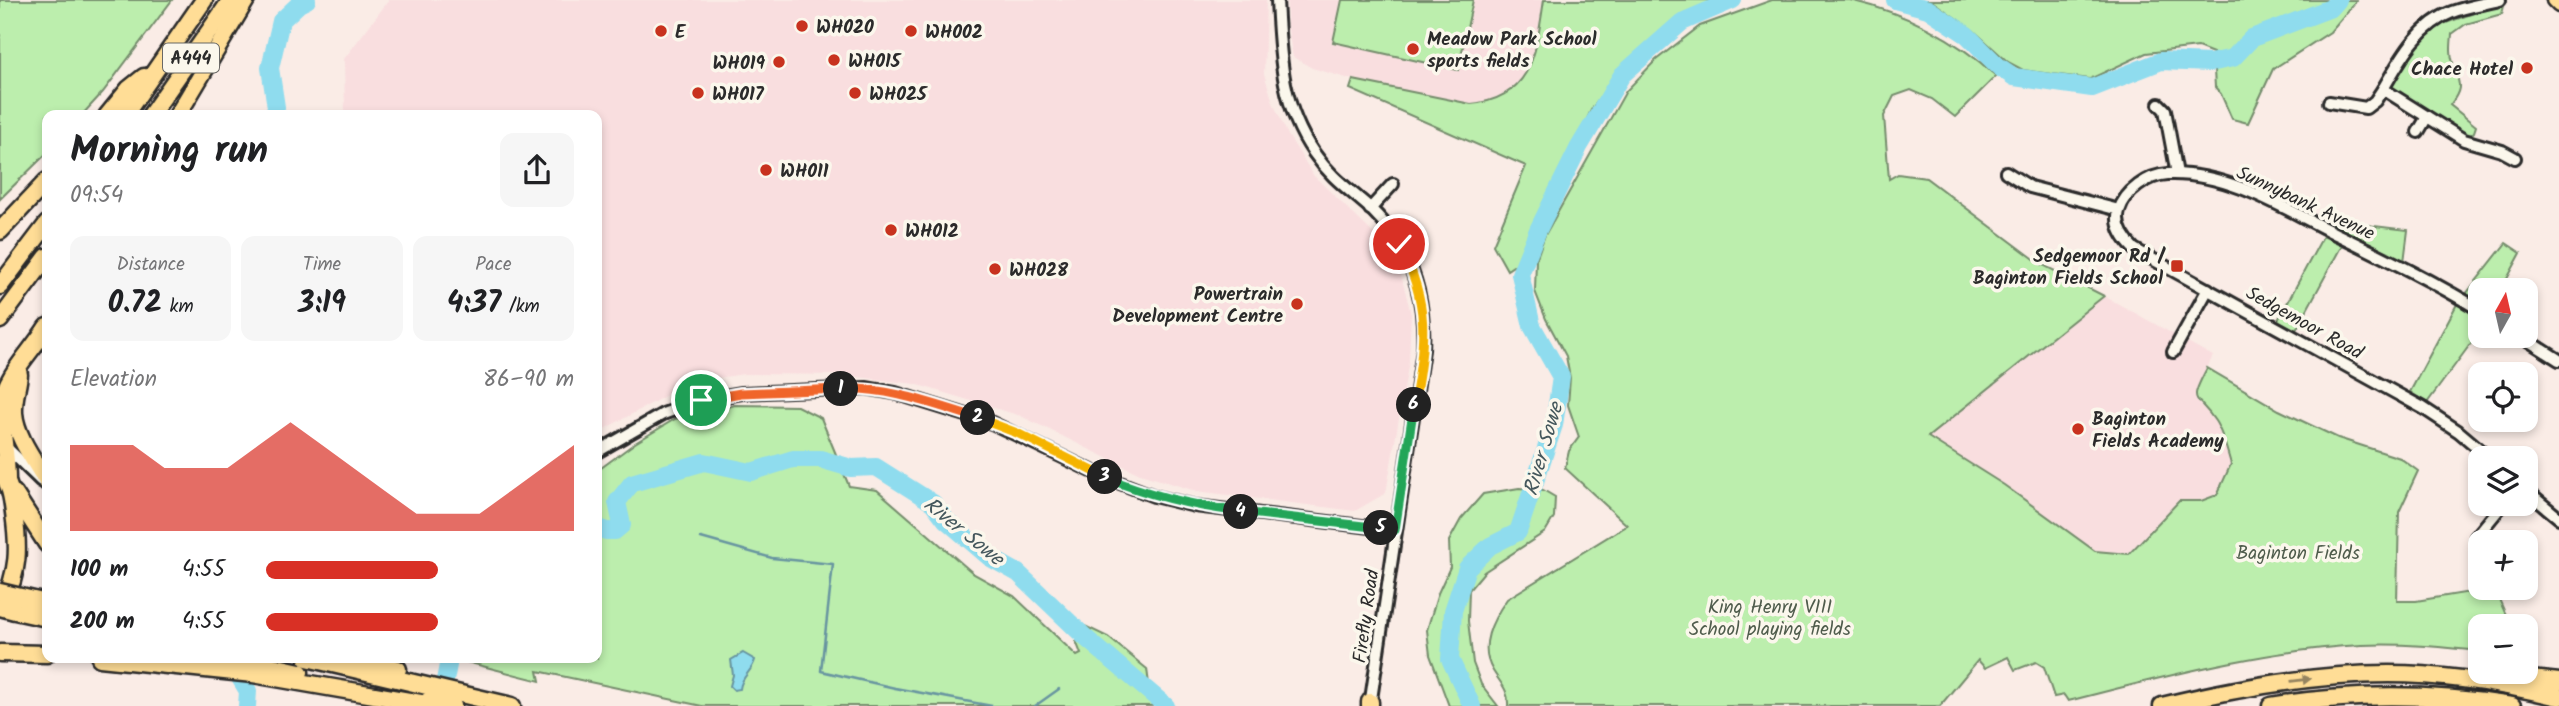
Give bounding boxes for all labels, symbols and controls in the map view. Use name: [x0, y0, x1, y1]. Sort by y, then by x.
place label: WH020: [816, 13, 874, 43]
place label: E: [675, 18, 687, 48]
marker: WH020: [794, 18, 810, 34]
place label: WH002: [925, 18, 983, 48]
marker: E: [653, 23, 669, 39]
marker: WH002: [903, 23, 919, 39]
place label: Meadow Park School sports fields: [1427, 25, 1598, 77]
marker: Meadow Park School sports fields: [1405, 41, 1421, 57]
road number: A444: [163, 44, 219, 72]
place label: WH015: [848, 47, 902, 77]
place label: WH019: [713, 49, 765, 79]
marker: WH015: [826, 52, 842, 68]
marker: WH019: [771, 54, 787, 70]
place label: Chace Hotel: [2411, 55, 2514, 85]
marker: Chace Hotel: [2519, 60, 2535, 76]
place label: WH017: [712, 80, 765, 110]
place label: WH025: [869, 80, 928, 110]
marker: WH017: [690, 85, 706, 101]
marker: WH025: [847, 85, 863, 101]
text: Morning run: [70, 122, 268, 182]
button: share: [500, 133, 574, 207]
place label: WH011: [780, 157, 829, 187]
street label: Sunnybank Avenue: [2231, 159, 2380, 249]
marker: WH011: [758, 162, 774, 178]
text: 09:54: [70, 178, 123, 214]
pin: [1369, 214, 1429, 274]
place label: WH012: [905, 217, 959, 247]
marker: WH012: [883, 222, 899, 238]
icon: check: [1380, 225, 1418, 263]
place label: Sedgemoor Rd / Baginton Fields School: [1973, 242, 2166, 294]
text: Distance: [117, 250, 185, 280]
text: Time: [303, 250, 341, 280]
text: Pace: [475, 250, 511, 280]
place label: WH028: [1009, 256, 1069, 286]
marker: Sedgemoor Rd / Baginton Fields School: [2169, 258, 2185, 274]
marker: WH028: [987, 261, 1003, 277]
north arrow: [2468, 278, 2538, 348]
map controls: [2468, 278, 2538, 684]
street label: Sedgemoor Road: [2240, 279, 2369, 369]
text: 0.72: [108, 280, 162, 328]
text: 3:19: [298, 280, 346, 328]
text: 4:37: [447, 280, 501, 328]
place label: Powertrain Development Centre: [1112, 280, 1283, 332]
text: km: [162, 292, 194, 322]
text: /km: [501, 292, 540, 322]
marker: Powertrain Development Centre: [1289, 296, 1305, 312]
text: Elevation: [70, 362, 157, 398]
text: 86–90 m: [483, 362, 574, 398]
button: locate: [2468, 362, 2538, 432]
pin: [671, 370, 731, 430]
pin: 1: [824, 372, 858, 406]
text: 1: [838, 373, 843, 403]
icon: arrive: [682, 381, 720, 419]
pin: 6: [1396, 388, 1432, 422]
text: 6: [1408, 389, 1419, 419]
water label: River Sowe: [1515, 397, 1574, 500]
pin: 2: [960, 400, 996, 436]
text: 2: [972, 402, 983, 432]
place label: Baginton Fields Academy: [2092, 405, 2224, 457]
marker: Baginton Fields Academy: [2070, 421, 2086, 437]
button: layers: [2468, 446, 2538, 516]
pin: 3: [1088, 460, 1122, 494]
text: 3: [1099, 461, 1110, 491]
water label: River Sowe: [916, 489, 1012, 577]
pin: 4: [1224, 494, 1258, 530]
text: 4: [1235, 496, 1246, 526]
pin: 5: [1364, 510, 1398, 546]
text: 5: [1376, 512, 1385, 542]
button: +: [2468, 530, 2538, 600]
park label: Baginton Fields: [2236, 539, 2360, 569]
text: 100 m: [70, 552, 128, 588]
text: 4:55: [182, 552, 225, 588]
street label: Firefly Road: [1346, 567, 1388, 665]
park label: King Henry VIII School playing fields: [1689, 593, 1851, 645]
text: 200 m: [70, 604, 135, 640]
text: 4:55: [182, 604, 225, 640]
button: −: [2468, 614, 2538, 684]
one-way arrow: [2290, 674, 2312, 685]

